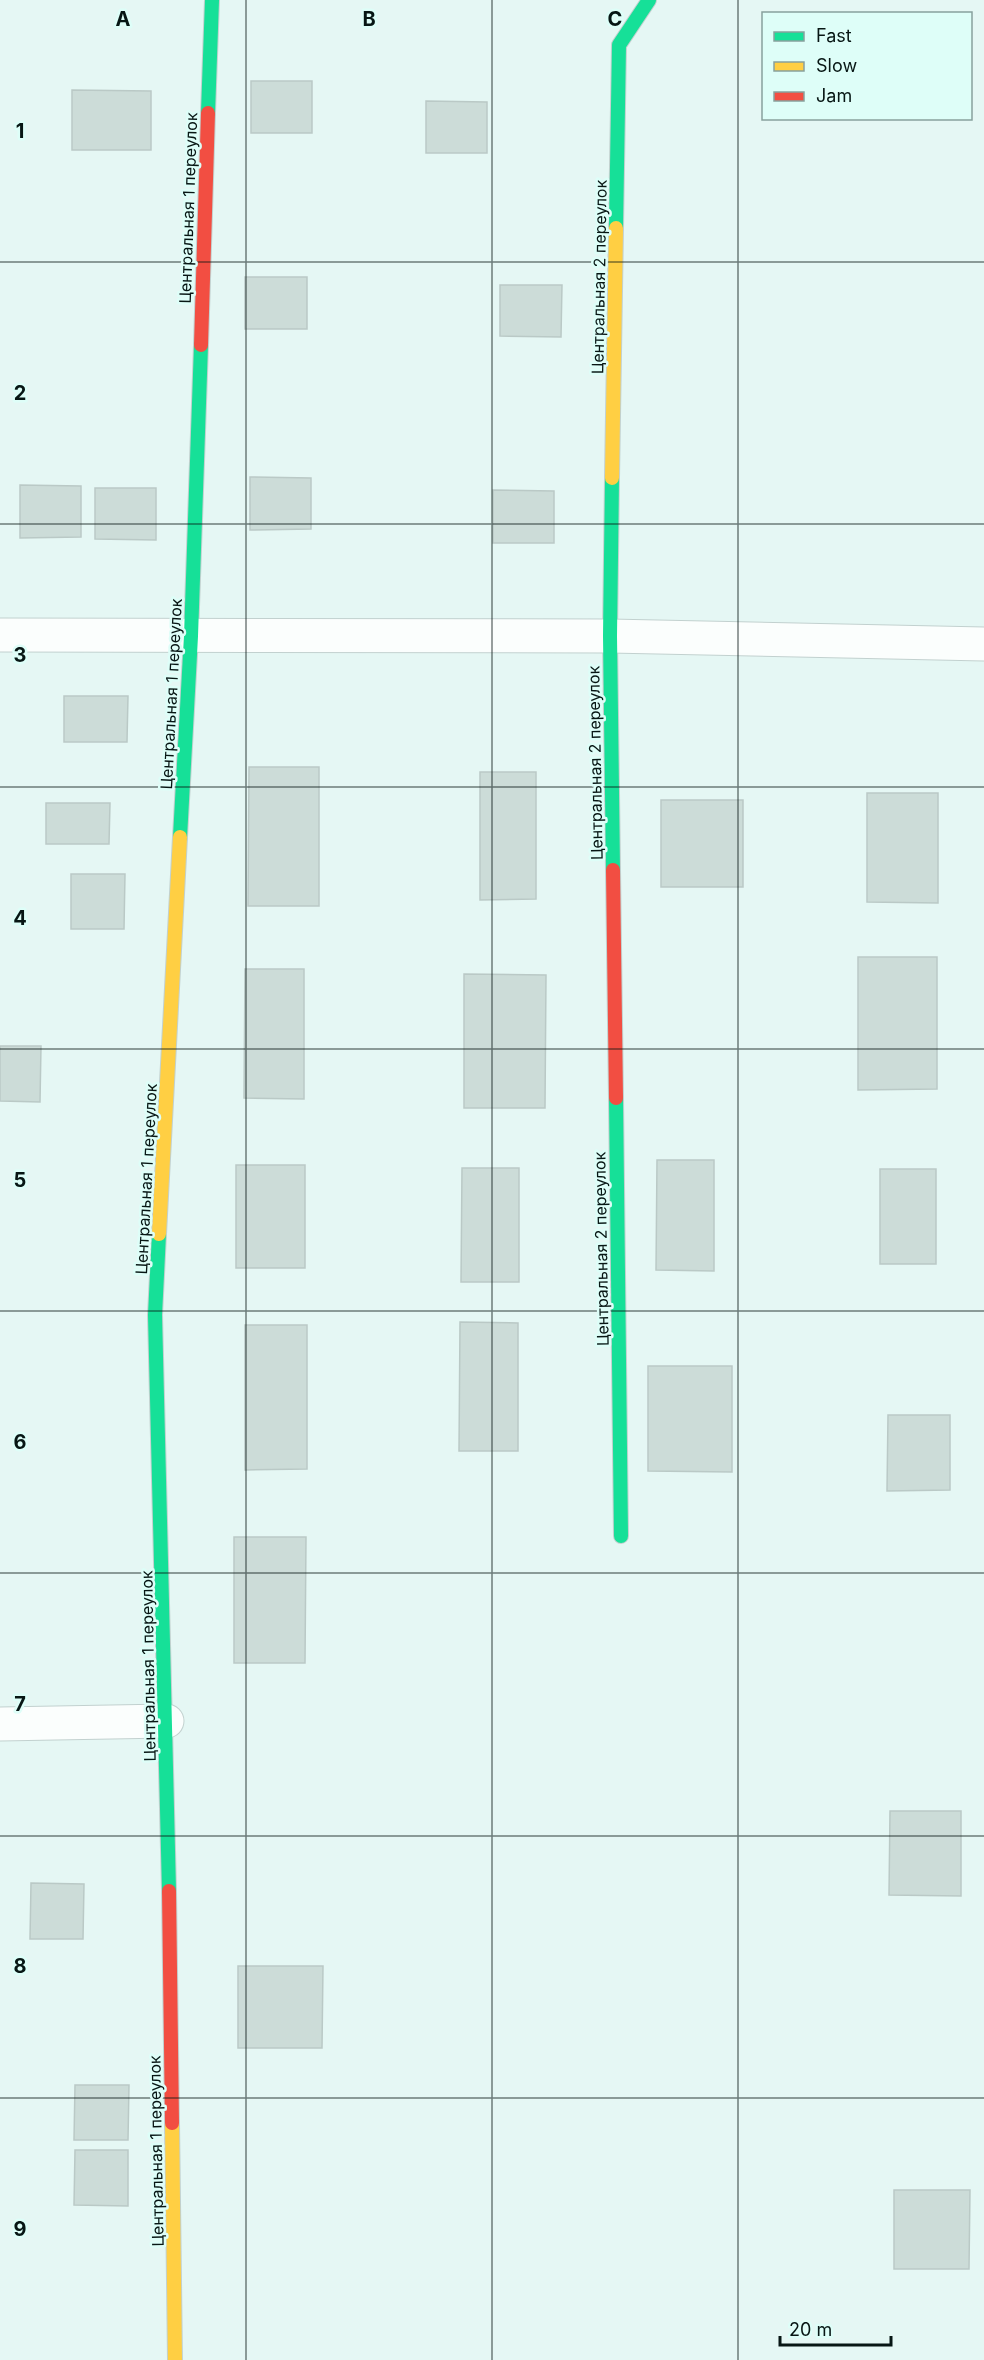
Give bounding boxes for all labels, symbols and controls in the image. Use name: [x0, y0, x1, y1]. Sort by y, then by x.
text: A: [116, 7, 131, 31]
text: B: [362, 7, 376, 31]
text: C: [608, 7, 622, 31]
legend: [762, 12, 972, 120]
text: Fast: [816, 25, 852, 46]
text: Slow: [816, 55, 857, 76]
text: Jam: [816, 85, 852, 106]
street label: Центральная 1 переулок: [175, 112, 201, 304]
text: 1: [16, 119, 24, 143]
street label: Центральная 2 переулок: [587, 179, 611, 374]
text: 2: [14, 381, 26, 405]
street label: Центральная 1 переулок: [156, 598, 186, 790]
text: 3: [14, 643, 26, 667]
street label: Центральная 2 переулок: [583, 665, 607, 860]
text: 4: [13, 906, 27, 930]
street label: Центральная 1 переулок: [131, 1083, 161, 1275]
street label: Центральная 2 переулок: [589, 1151, 613, 1346]
text: 5: [14, 1168, 26, 1192]
text: 6: [14, 1430, 27, 1454]
street label: Центральная 1 переулок: [136, 1570, 160, 1762]
text: 7: [14, 1692, 26, 1716]
text: 8: [13, 1954, 27, 1978]
street label: Центральная 1 переулок: [144, 2055, 168, 2247]
text: 9: [14, 2217, 27, 2241]
scale bar: [780, 2309, 891, 2347]
text: 20 m: [789, 2319, 832, 2340]

